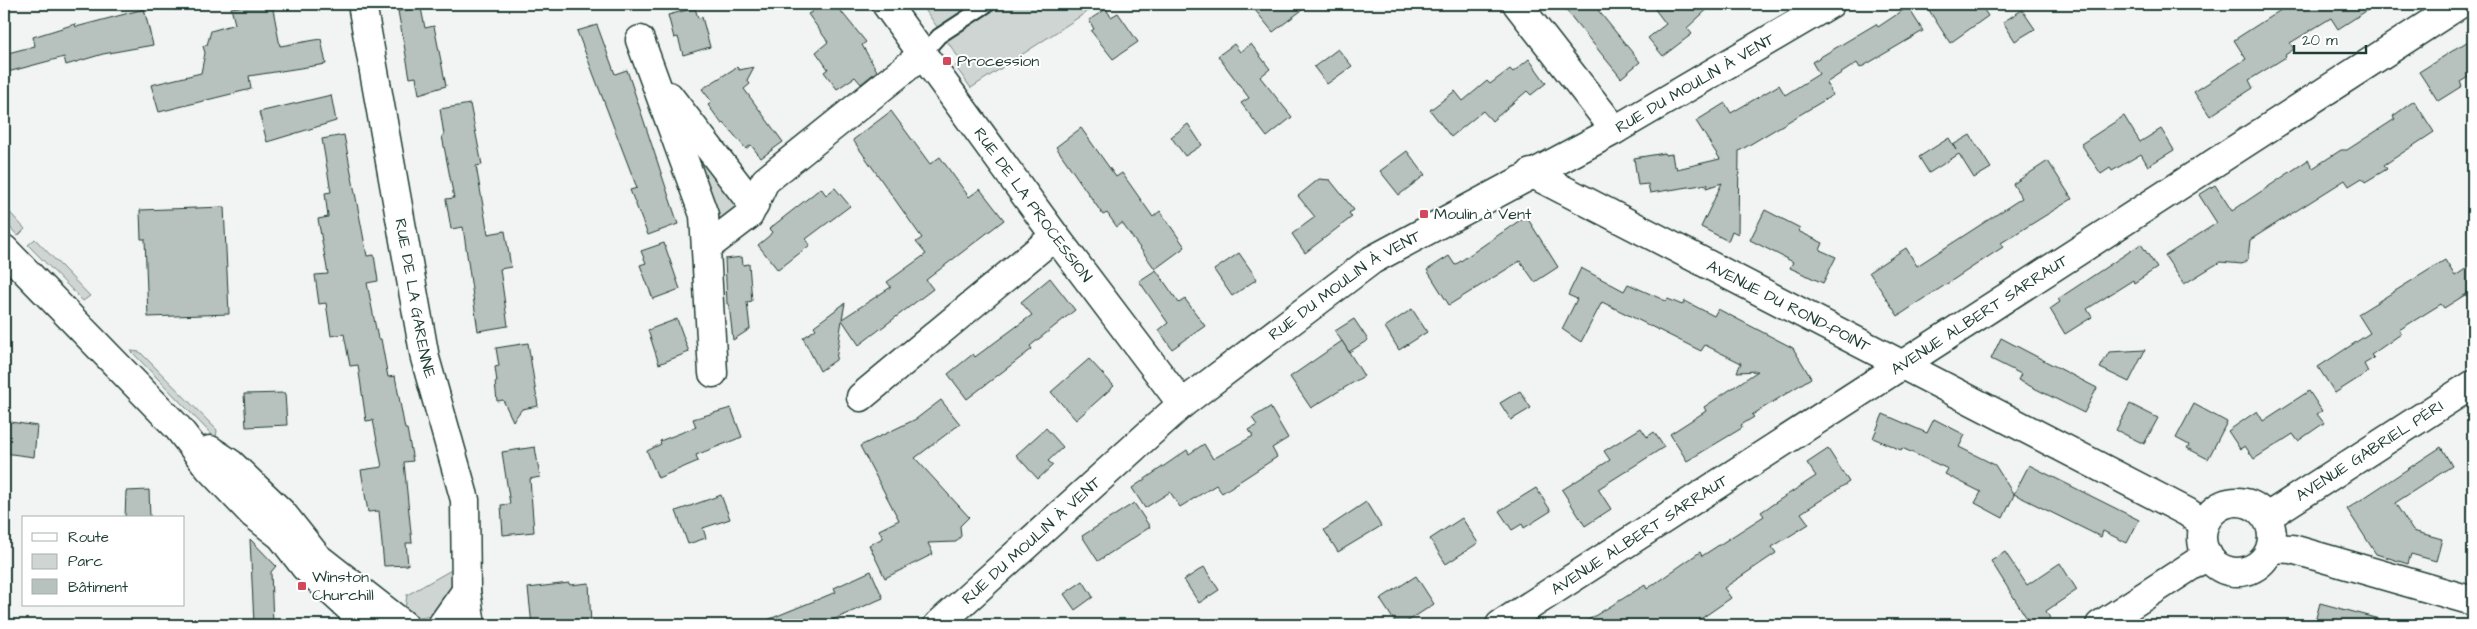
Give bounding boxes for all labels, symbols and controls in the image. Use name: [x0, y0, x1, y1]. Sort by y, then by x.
scale bar: [2294, 22, 2367, 54]
street label: RUE DU MOULIN À VENT: [1611, 28, 1779, 138]
text: 20 m: [2302, 30, 2338, 51]
place label: Procession: [957, 50, 1039, 72]
marker: Procession: [941, 55, 953, 67]
street label: RUE DE LA PROCESSION: [969, 123, 1097, 287]
place label: Moulin à Vent: [1434, 203, 1532, 225]
marker: Moulin à Vent: [1418, 208, 1430, 220]
street label: RUE DE LA GARENNE: [389, 217, 441, 381]
street label: RUE DU MOULIN À VENT: [1264, 225, 1425, 346]
street label: AVENUE ALBERT SARRAUT: [1886, 249, 2072, 380]
street label: AVENUE DU ROND-POINT: [1703, 255, 1874, 358]
street label: AVENUE GABRIEL PÉRI: [2291, 395, 2448, 507]
street label: AVENUE ALBERT SARRAUT: [1546, 469, 1732, 600]
street label: RUE DU MOULIN À VENT: [957, 471, 1106, 609]
legend: [22, 516, 185, 606]
text: Route: [68, 527, 109, 548]
text: Parc: [68, 551, 103, 572]
place label: Winston Churchill: [312, 566, 374, 606]
text: Bâtiment: [68, 577, 128, 598]
marker: Winston Churchill: [296, 580, 308, 592]

